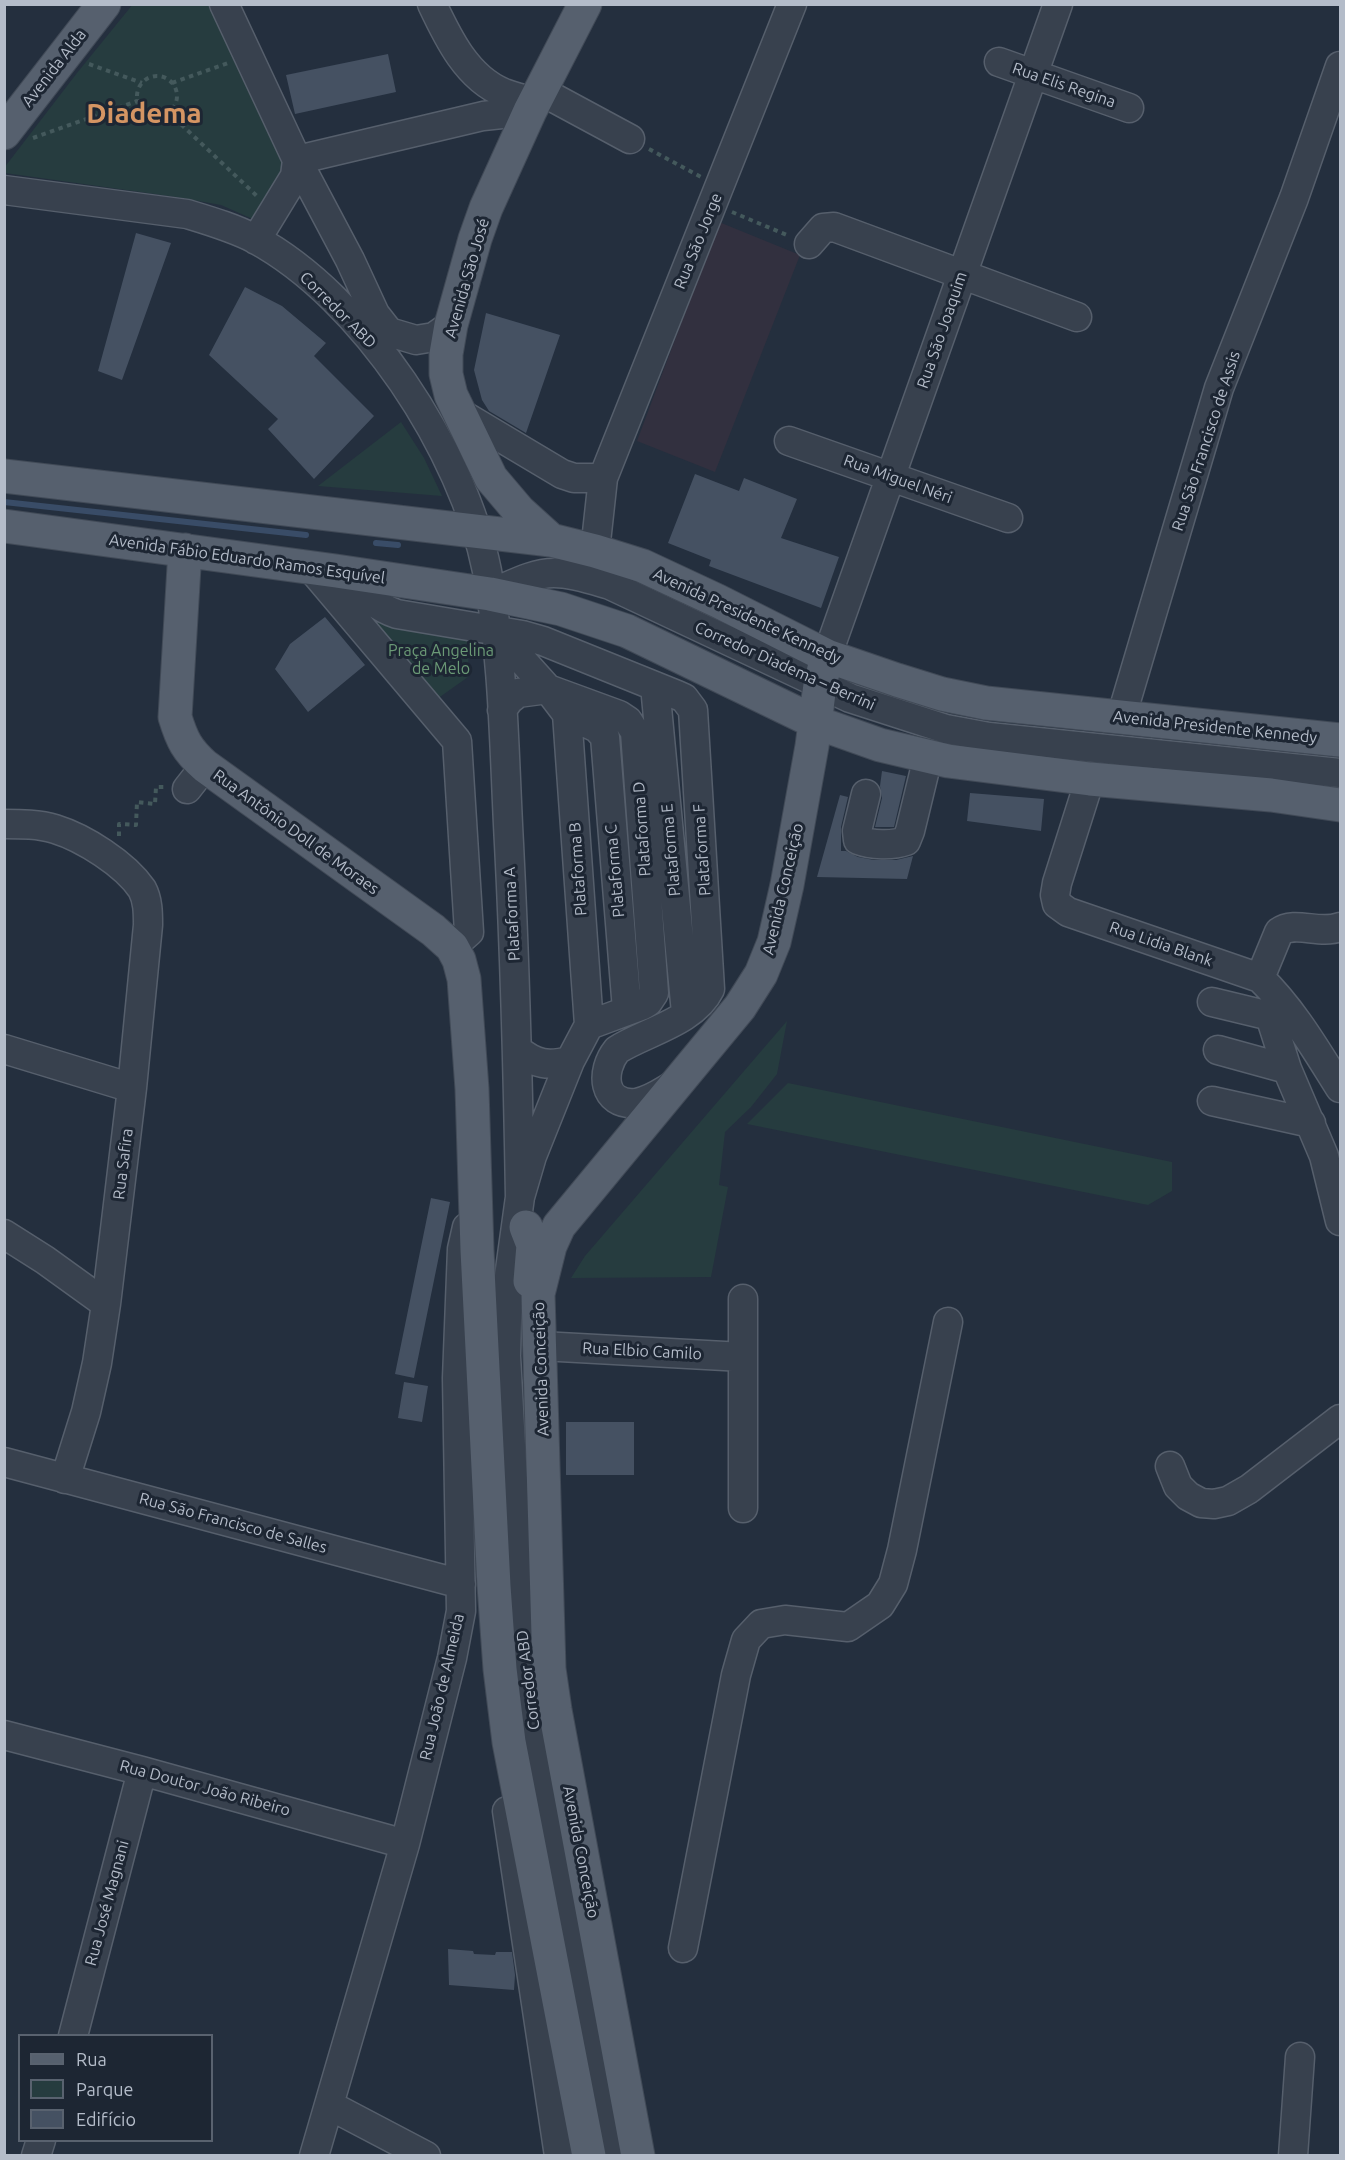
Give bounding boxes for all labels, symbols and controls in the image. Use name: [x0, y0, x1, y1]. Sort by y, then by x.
street label: Avenida Alda: [18, 25, 90, 111]
street label: Rua Elis Regina: [1010, 58, 1118, 112]
district label: Diadema: [86, 97, 202, 131]
street label: Rua São Jorge: [670, 190, 726, 292]
street label: Avenida São José: [441, 216, 493, 340]
street label: Corredor ABD: [296, 268, 380, 352]
street label: Rua São Joaquim: [913, 269, 971, 391]
street label: Rua São Francisco de Assis: [1168, 349, 1244, 533]
street label: Rua Miguel Néri: [841, 450, 955, 508]
street label: Avenida Fábio Eduardo Ramos Esquível: [108, 530, 386, 588]
street label: Avenida Presidente Kennedy: [650, 564, 844, 668]
street label: Corredor Diadema – Berrini: [692, 617, 878, 715]
park label: Praça Angelina de Melo: [388, 641, 494, 679]
street label: Avenida Presidente Kennedy: [1112, 707, 1318, 747]
street label: Rua Antônio Doll de Moraes: [209, 765, 383, 899]
street label: Plataforma D: [629, 781, 655, 877]
street label: Plataforma E: [657, 803, 685, 897]
street label: Plataforma F: [689, 803, 715, 897]
street label: Avenida Conceição: [759, 821, 807, 957]
street label: Plataforma B: [565, 822, 591, 916]
street label: Plataforma C: [601, 824, 629, 918]
street label: Plataforma A: [500, 867, 524, 961]
street label: Rua Lidia Blank: [1107, 917, 1215, 971]
street label: Rua Safira: [109, 1127, 137, 1201]
street label: Avenida Conceição: [529, 1301, 553, 1437]
street label: Rua Elbio Camilo: [582, 1338, 702, 1364]
street label: Rua São Francisco de Salles: [137, 1489, 329, 1557]
street label: Rua João de Almeida: [416, 1612, 468, 1762]
street label: Corredor ABD: [512, 1629, 544, 1731]
street label: Rua Doutor João Ribeiro: [118, 1756, 292, 1820]
street label: Avenida Conceição: [559, 1784, 603, 1920]
street label: Rua José Magnani: [81, 1838, 133, 1968]
legend: [18, 2034, 213, 2142]
text: Rua: [76, 2049, 107, 2069]
text: Parque: [76, 2079, 133, 2099]
text: Edifício: [76, 2109, 136, 2129]

